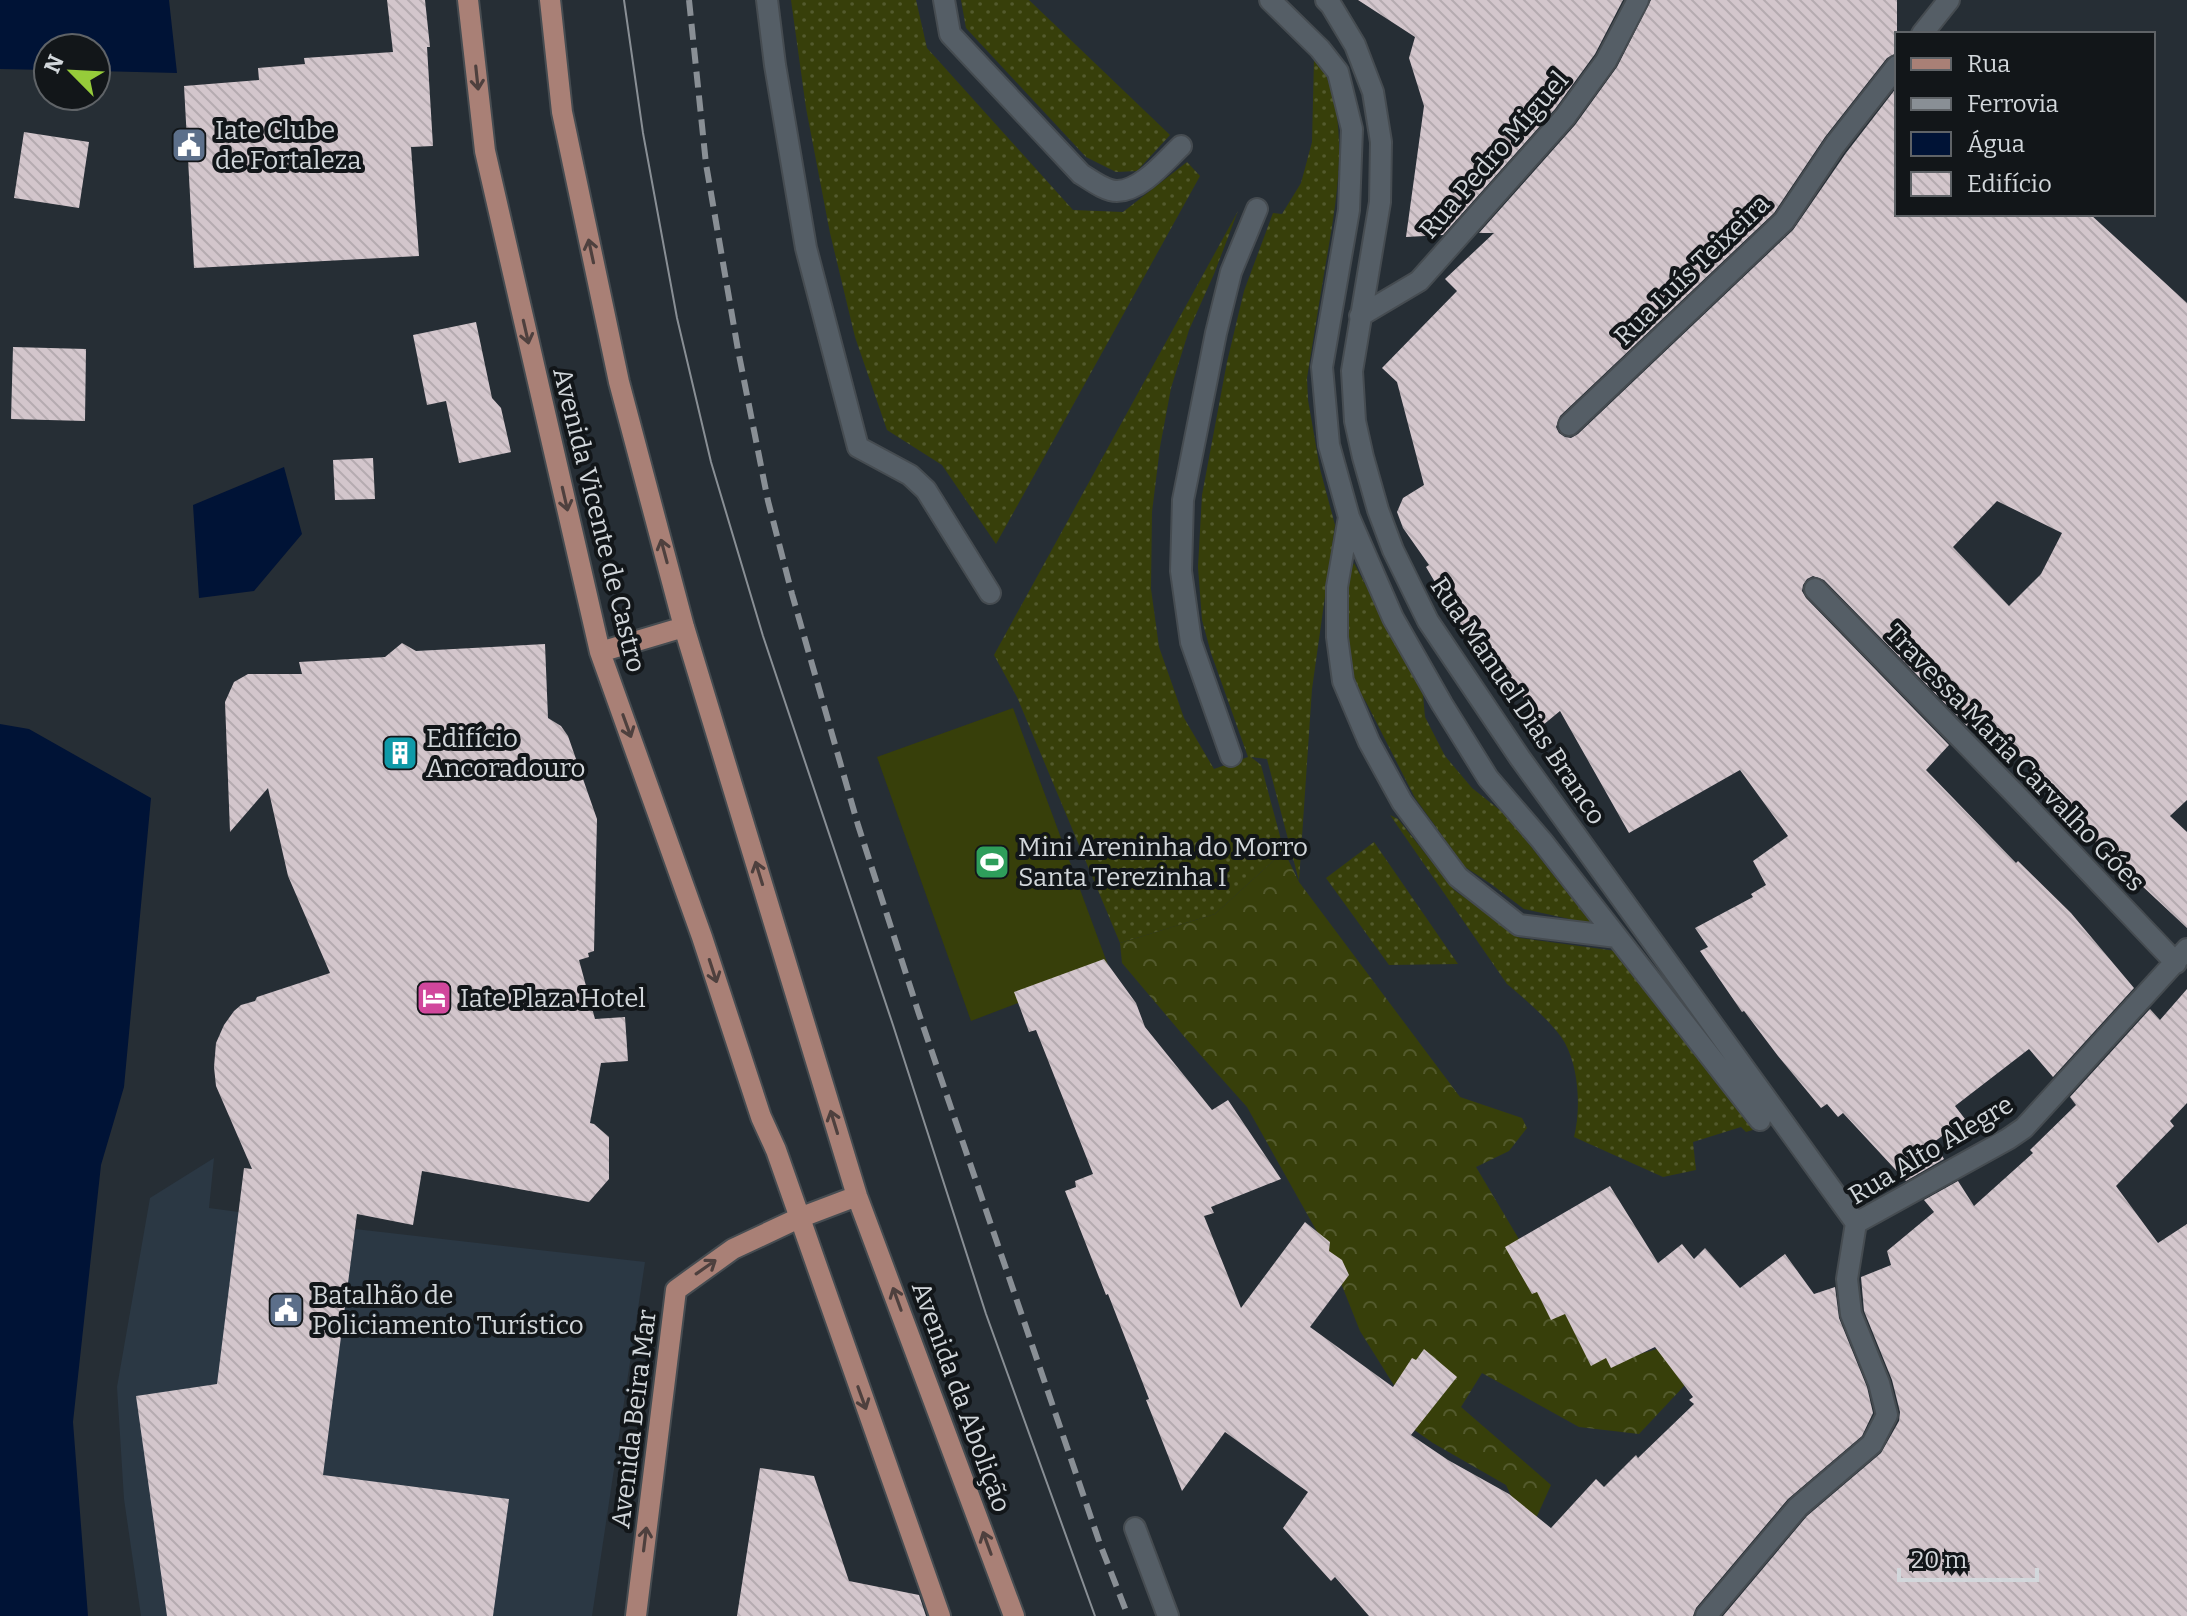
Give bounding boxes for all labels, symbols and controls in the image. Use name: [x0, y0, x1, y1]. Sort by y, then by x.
north arrow: [32, 32, 112, 112]
legend: [1895, 32, 2155, 216]
text: Rua: [1967, 50, 2010, 78]
text: N: [38, 51, 70, 77]
one-way arrow: [469, 64, 484, 90]
street label: Rua Pedro Miguel: [1413, 65, 1575, 245]
text: Ferrovia: [1967, 90, 2059, 118]
place label: Iate Clube de Fortaleza: [215, 115, 362, 176]
public building icon: Iate Clube de Fortaleza: [170, 126, 208, 164]
text: Água: [1967, 129, 2025, 158]
text: Edifício: [1967, 170, 2052, 198]
street label: Rua Luís Teixeira: [1608, 188, 1776, 352]
one-way arrow: [583, 238, 598, 264]
one-way arrow: [519, 319, 534, 345]
street label: Avenida Vicente de Castro: [546, 364, 652, 676]
one-way arrow: [558, 485, 573, 511]
one-way arrow: [655, 539, 670, 565]
street label: Rua Manuel Dias Branco: [1424, 571, 1612, 831]
street label: Travessa Maria Carvalho Góes: [1879, 618, 2151, 898]
one-way arrow: [620, 713, 635, 738]
place label: Edifício Ancoradouro: [426, 723, 585, 784]
building icon: Edifício Ancoradouro: [381, 734, 419, 772]
place label: Mini Areninha do Morro Santa Terezinha I: [1018, 832, 1308, 893]
sports icon: Mini Areninha do Morro Santa Terezinha I: [973, 843, 1011, 881]
one-way arrow: [750, 861, 765, 886]
one-way arrow: [706, 958, 721, 983]
hotel icon: Iate Plaza Hotel: [415, 979, 453, 1017]
place label: Iate Plaza Hotel: [460, 983, 646, 1014]
street label: Rua Alto Alegre: [1843, 1089, 2019, 1211]
one-way arrow: [826, 1110, 840, 1135]
one-way arrow: [694, 1259, 716, 1275]
street label: Avenida da Abolição: [905, 1277, 1017, 1517]
place label: Batalhão de Policiamento Turístico: [312, 1280, 584, 1341]
one-way arrow: [889, 1287, 903, 1312]
public building icon: Batalhão de Policiamento Turístico: [267, 1291, 305, 1329]
street label: Avenida Beira Mar: [605, 1307, 663, 1530]
one-way arrow: [856, 1385, 870, 1409]
one-way arrow: [638, 1526, 653, 1552]
one-way arrow: [979, 1531, 993, 1556]
scale bar: [1899, 1532, 2037, 1582]
text: 20 m: [1911, 1546, 1967, 1574]

